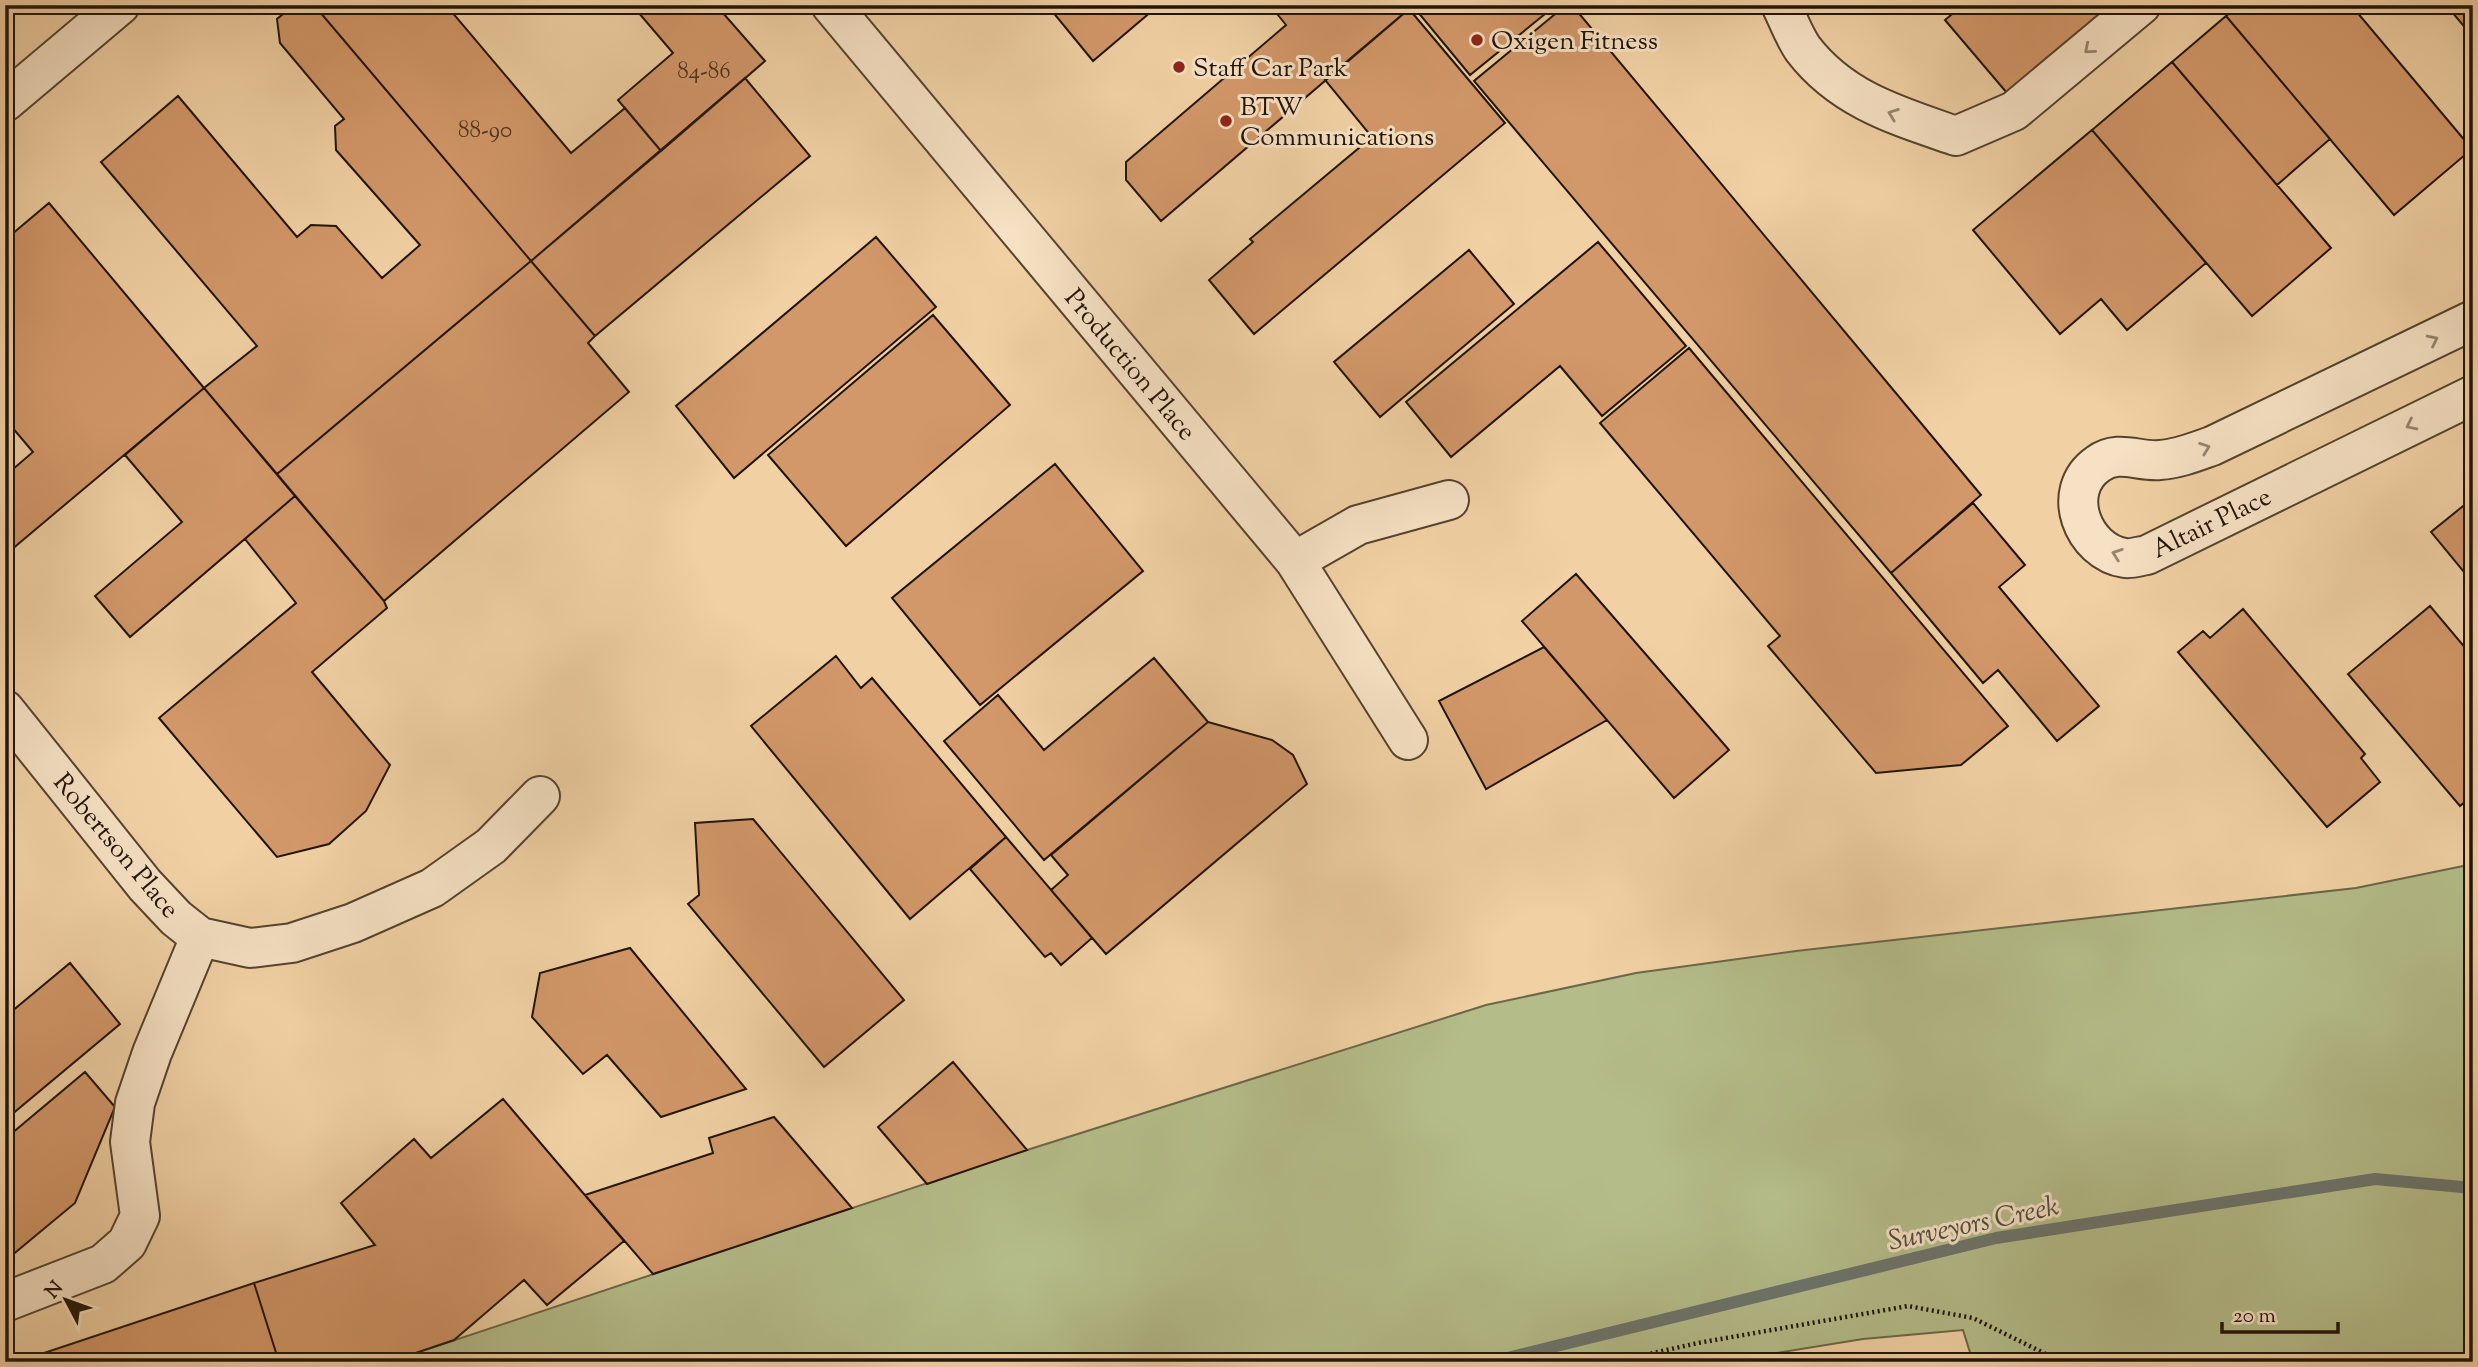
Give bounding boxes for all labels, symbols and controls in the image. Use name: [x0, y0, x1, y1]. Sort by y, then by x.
place label: Oxigen Fitness: [1491, 24, 1658, 61]
marker: Oxigen Fitness: [1469, 32, 1485, 48]
one-way arrow: [2084, 41, 2097, 53]
place label: Staff Car Park: [1193, 51, 1348, 88]
house number: 84-86: [677, 56, 731, 89]
marker: Staff Car Park: [1171, 59, 1187, 75]
place label: BTW Communications: [1240, 90, 1434, 157]
one-way arrow: [1887, 108, 1899, 122]
marker: BTW Communications: [1218, 113, 1234, 129]
house number: 88-90: [458, 115, 512, 148]
street label: Production Place: [1054, 282, 1204, 450]
one-way arrow: [2426, 334, 2438, 348]
one-way arrow: [2406, 416, 2418, 430]
one-way arrow: [2199, 442, 2211, 456]
street label: Altair Place: [2146, 479, 2278, 569]
one-way arrow: [2112, 548, 2124, 562]
street label: Robertson Place: [43, 766, 187, 927]
water label: Surveyors Creek: [1885, 1187, 2063, 1263]
north arrow: [32, 1266, 102, 1336]
text: N: [40, 1276, 70, 1305]
scale bar: [2222, 1290, 2338, 1334]
text: 20 m: [2233, 1302, 2276, 1332]

